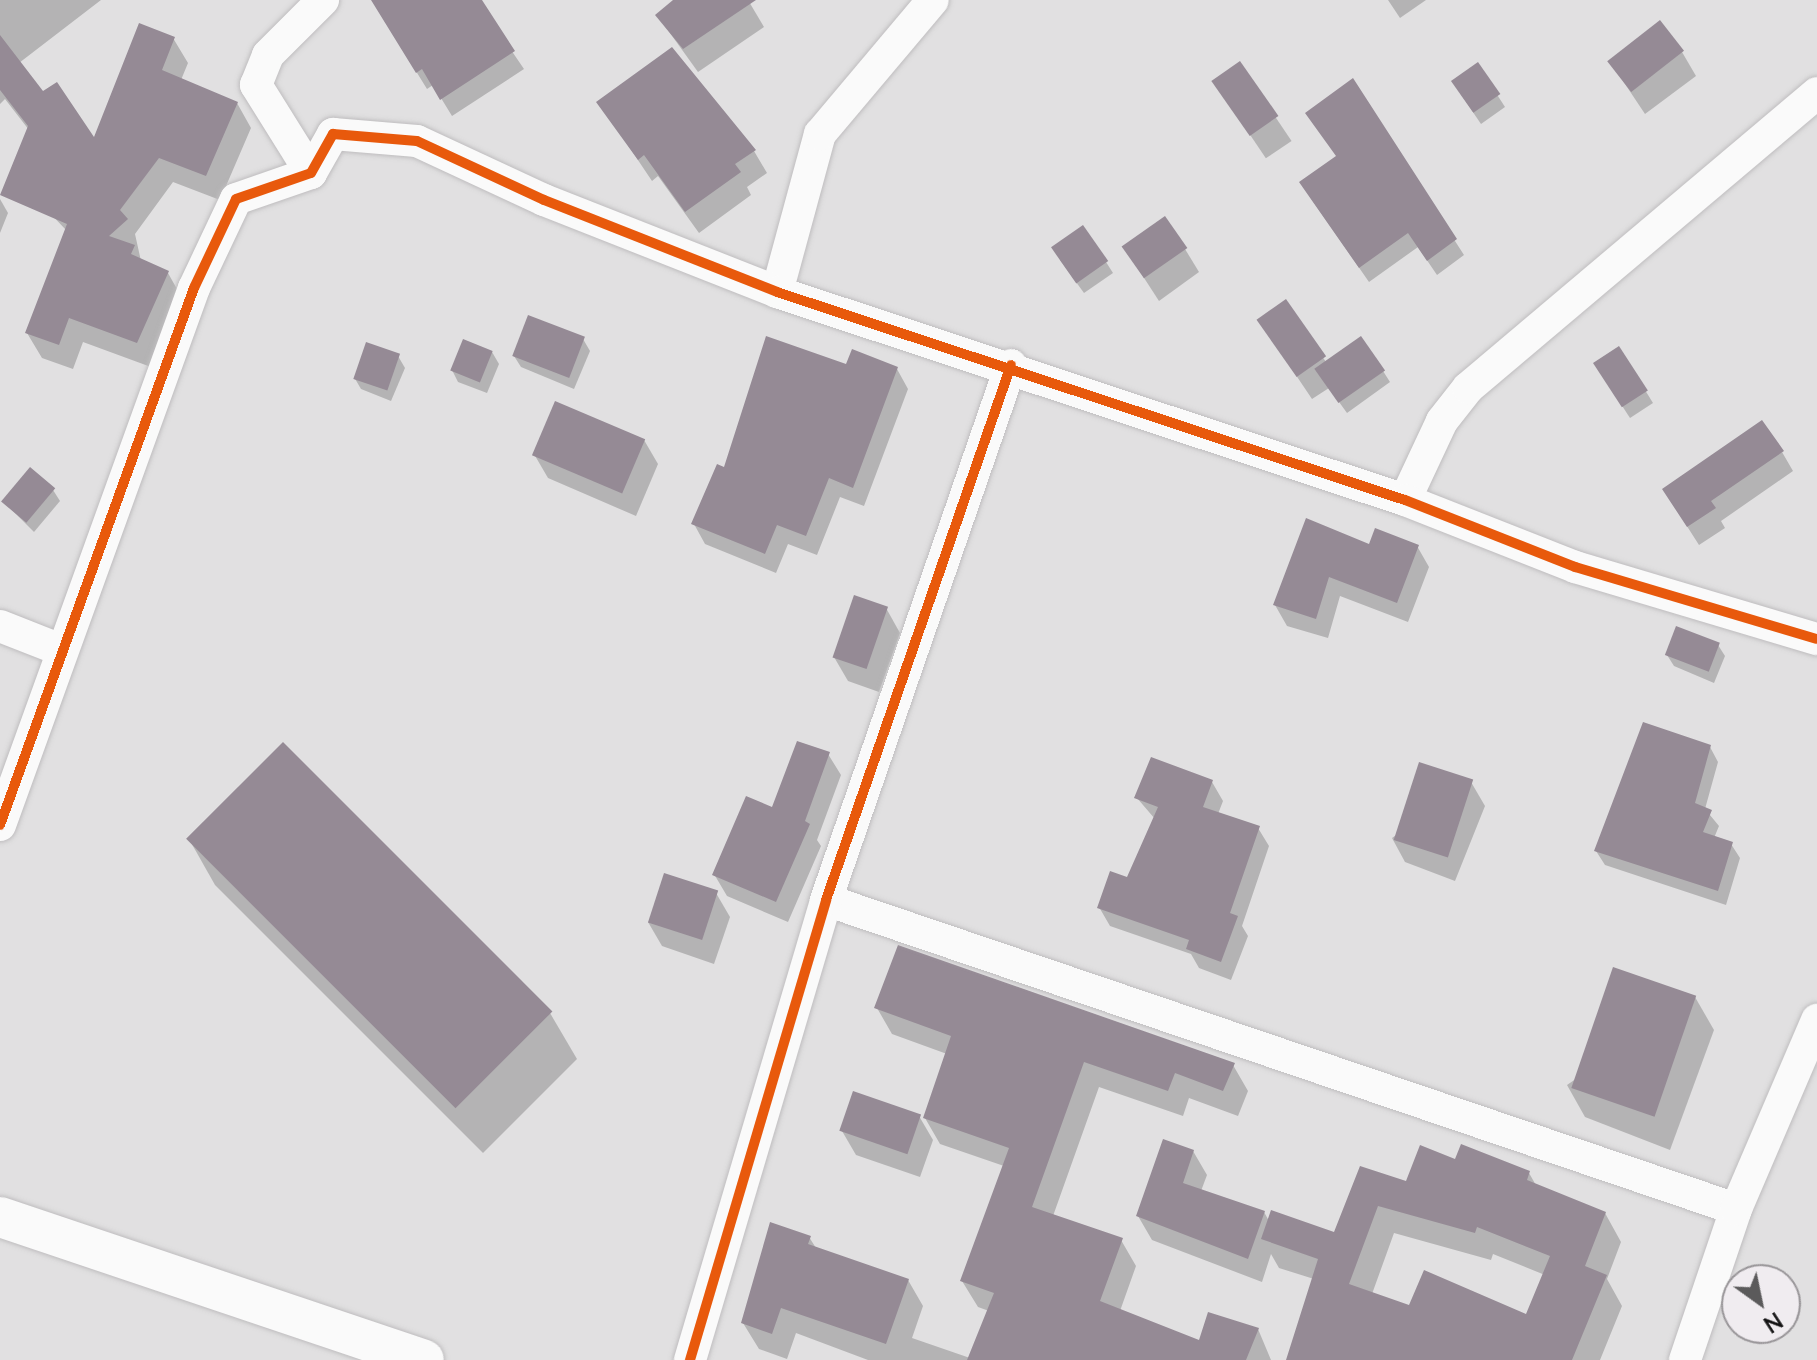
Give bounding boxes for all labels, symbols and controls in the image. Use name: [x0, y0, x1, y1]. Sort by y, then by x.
north arrow: [1721, 1264, 1801, 1344]
text: N: [1759, 1307, 1788, 1339]

